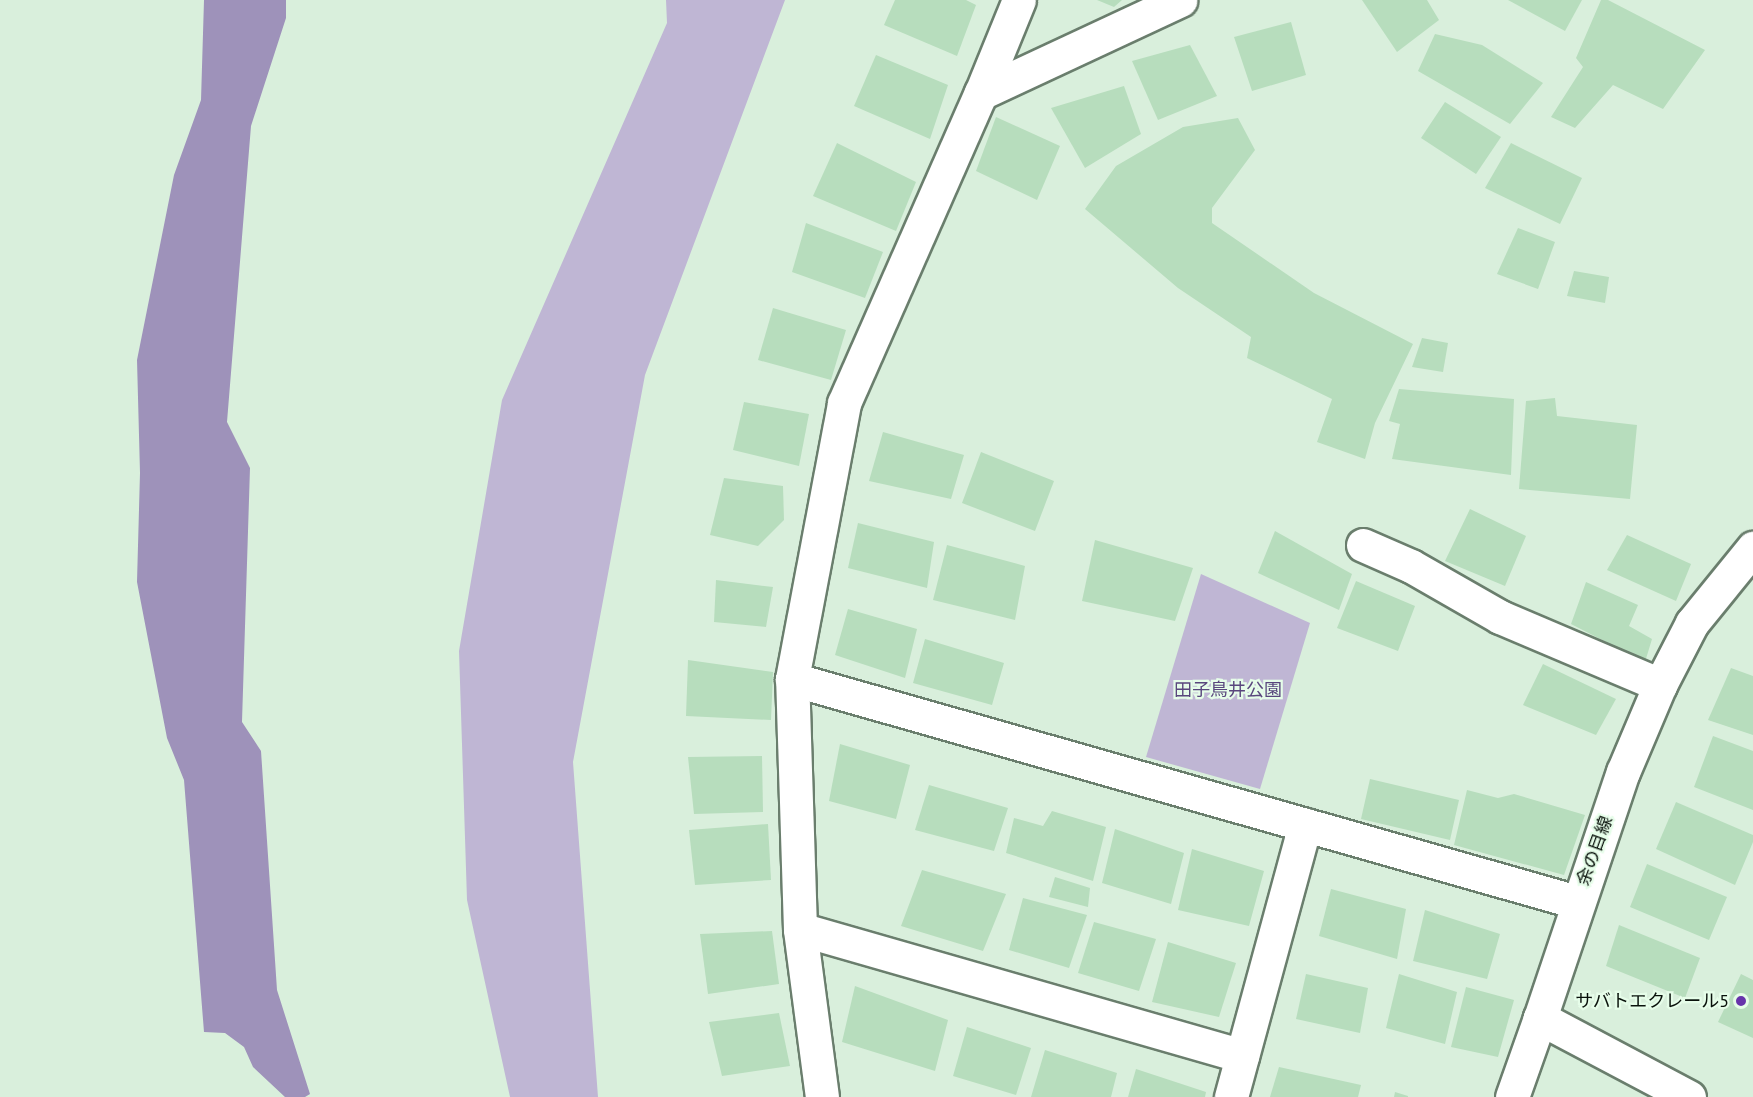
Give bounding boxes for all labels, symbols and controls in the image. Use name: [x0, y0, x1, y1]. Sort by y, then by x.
park label: 田子鳥井公園: [1174, 679, 1282, 701]
street label: 余の目線: [1573, 813, 1617, 889]
place label: サバトエクレール5: [1575, 990, 1729, 1012]
marker: サバトエクレール5: [1734, 994, 1748, 1008]

